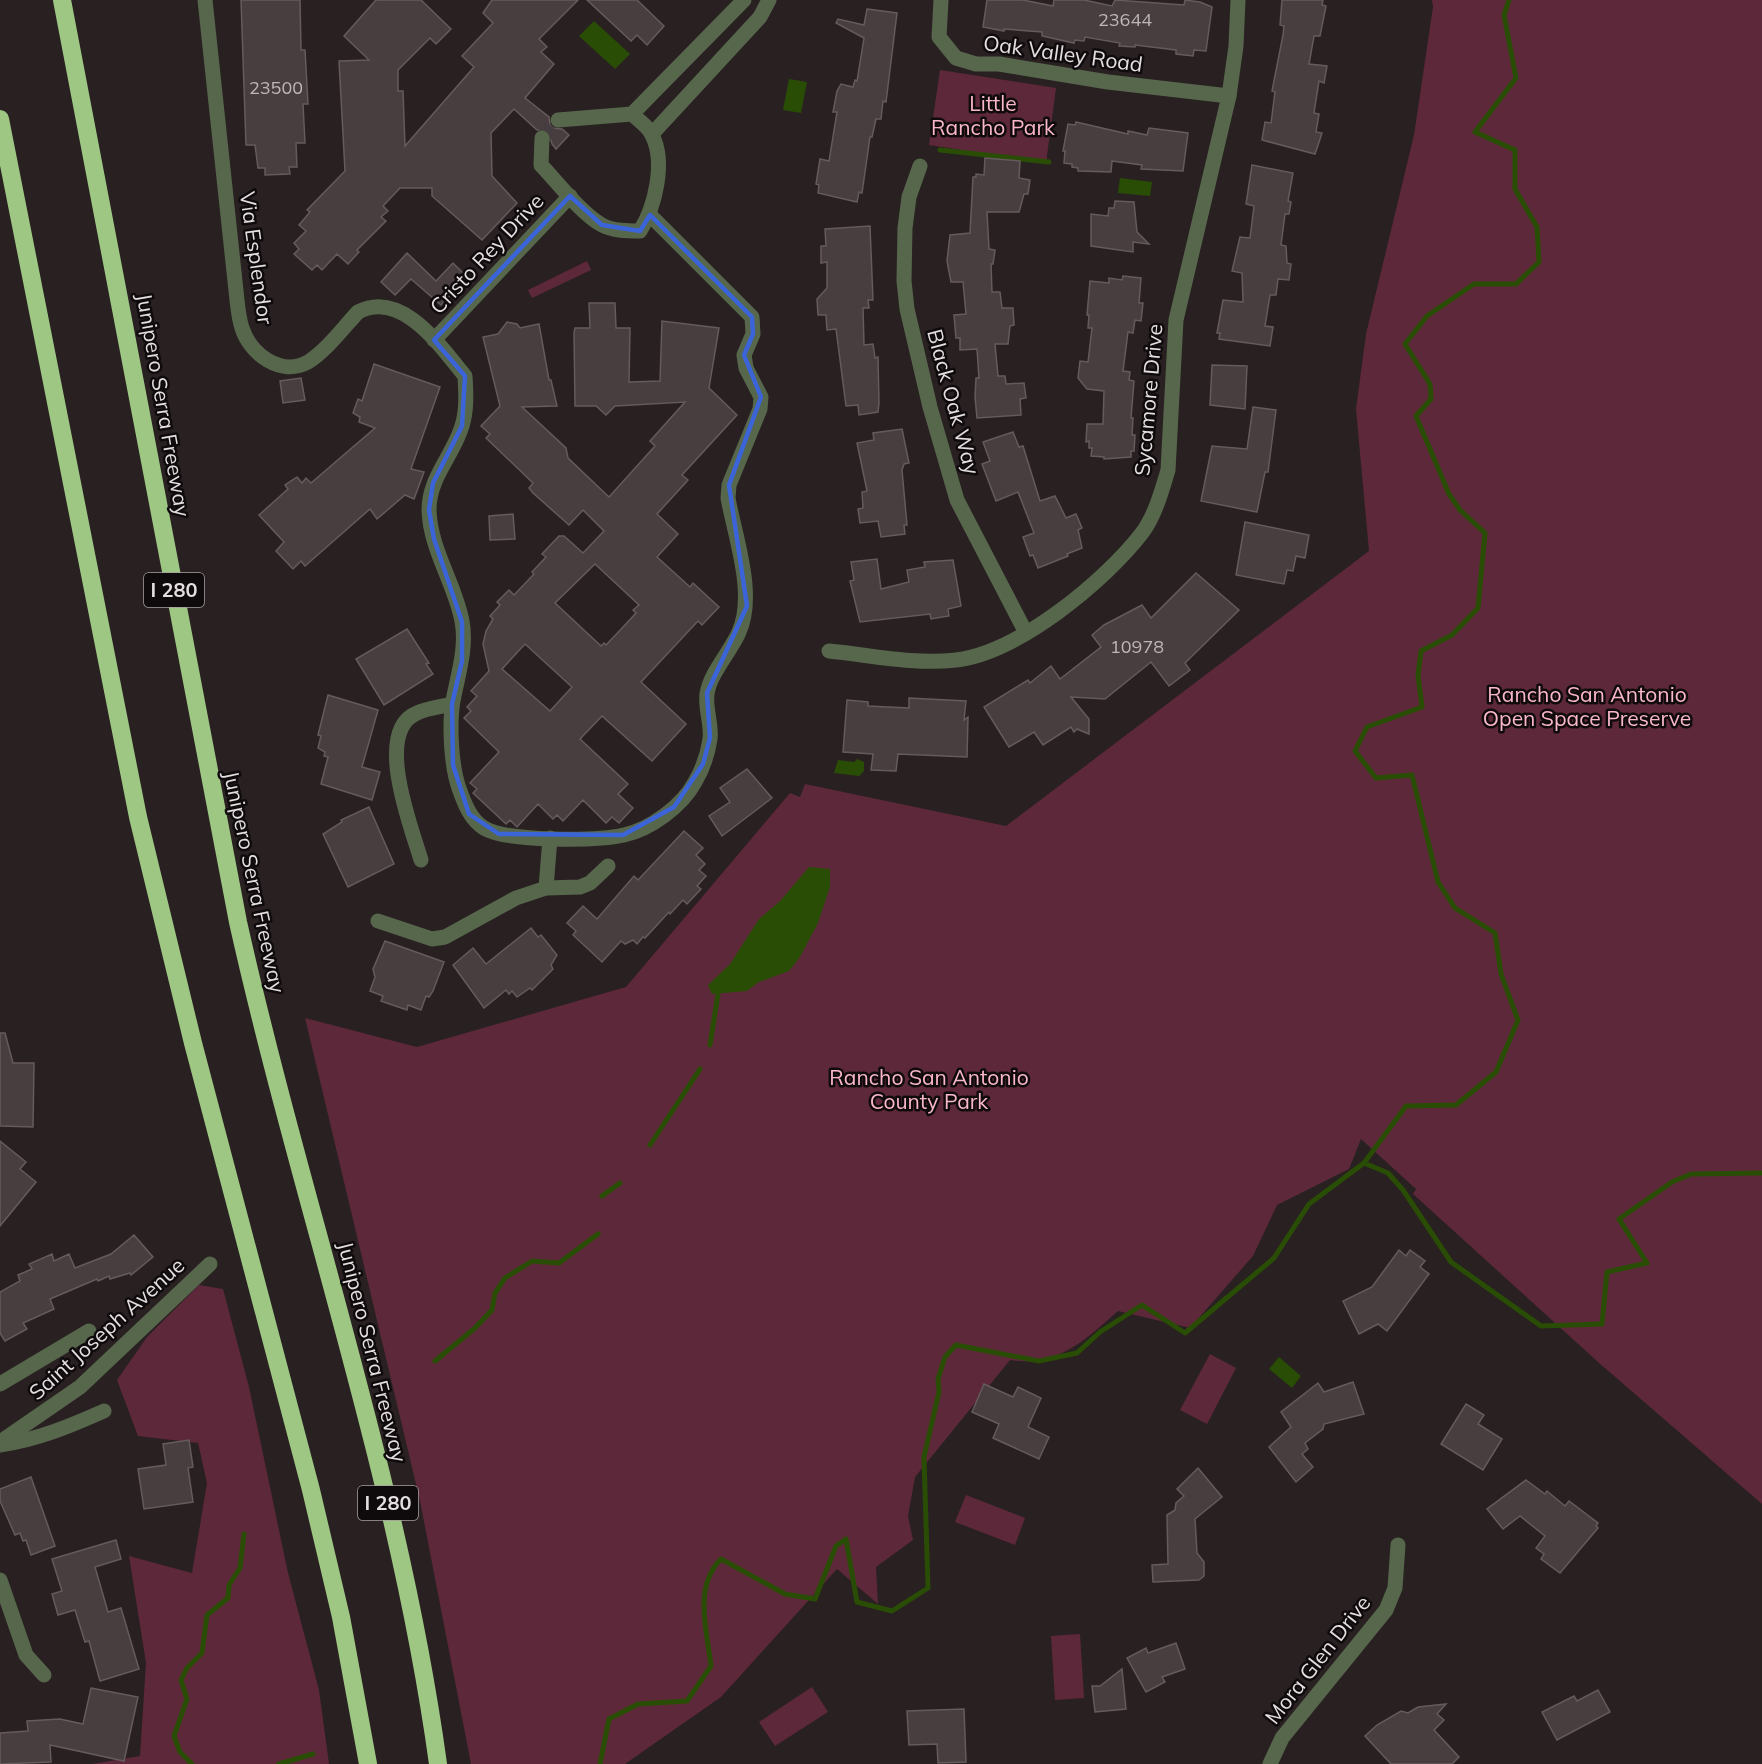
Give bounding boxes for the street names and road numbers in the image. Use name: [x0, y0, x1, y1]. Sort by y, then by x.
street label: Oak Valley Road: [982, 29, 1144, 77]
street label: Cristo Rey Drive: [424, 188, 549, 319]
street label: Via Esplendor: [235, 190, 279, 326]
street label: Junipero Serra Freeway: [132, 291, 196, 519]
street label: Sycamore Drive: [1128, 323, 1168, 477]
street label: Black Oak Way: [922, 326, 986, 477]
road number: I 280: [144, 573, 204, 607]
street label: Junipero Serra Freeway: [219, 768, 291, 995]
street label: Junipero Serra Freeway: [333, 1239, 413, 1465]
street label: Saint Joseph Avenue: [23, 1252, 189, 1405]
road number: I 280: [358, 1486, 418, 1520]
street label: Mora Glen Drive: [1259, 1590, 1375, 1729]

